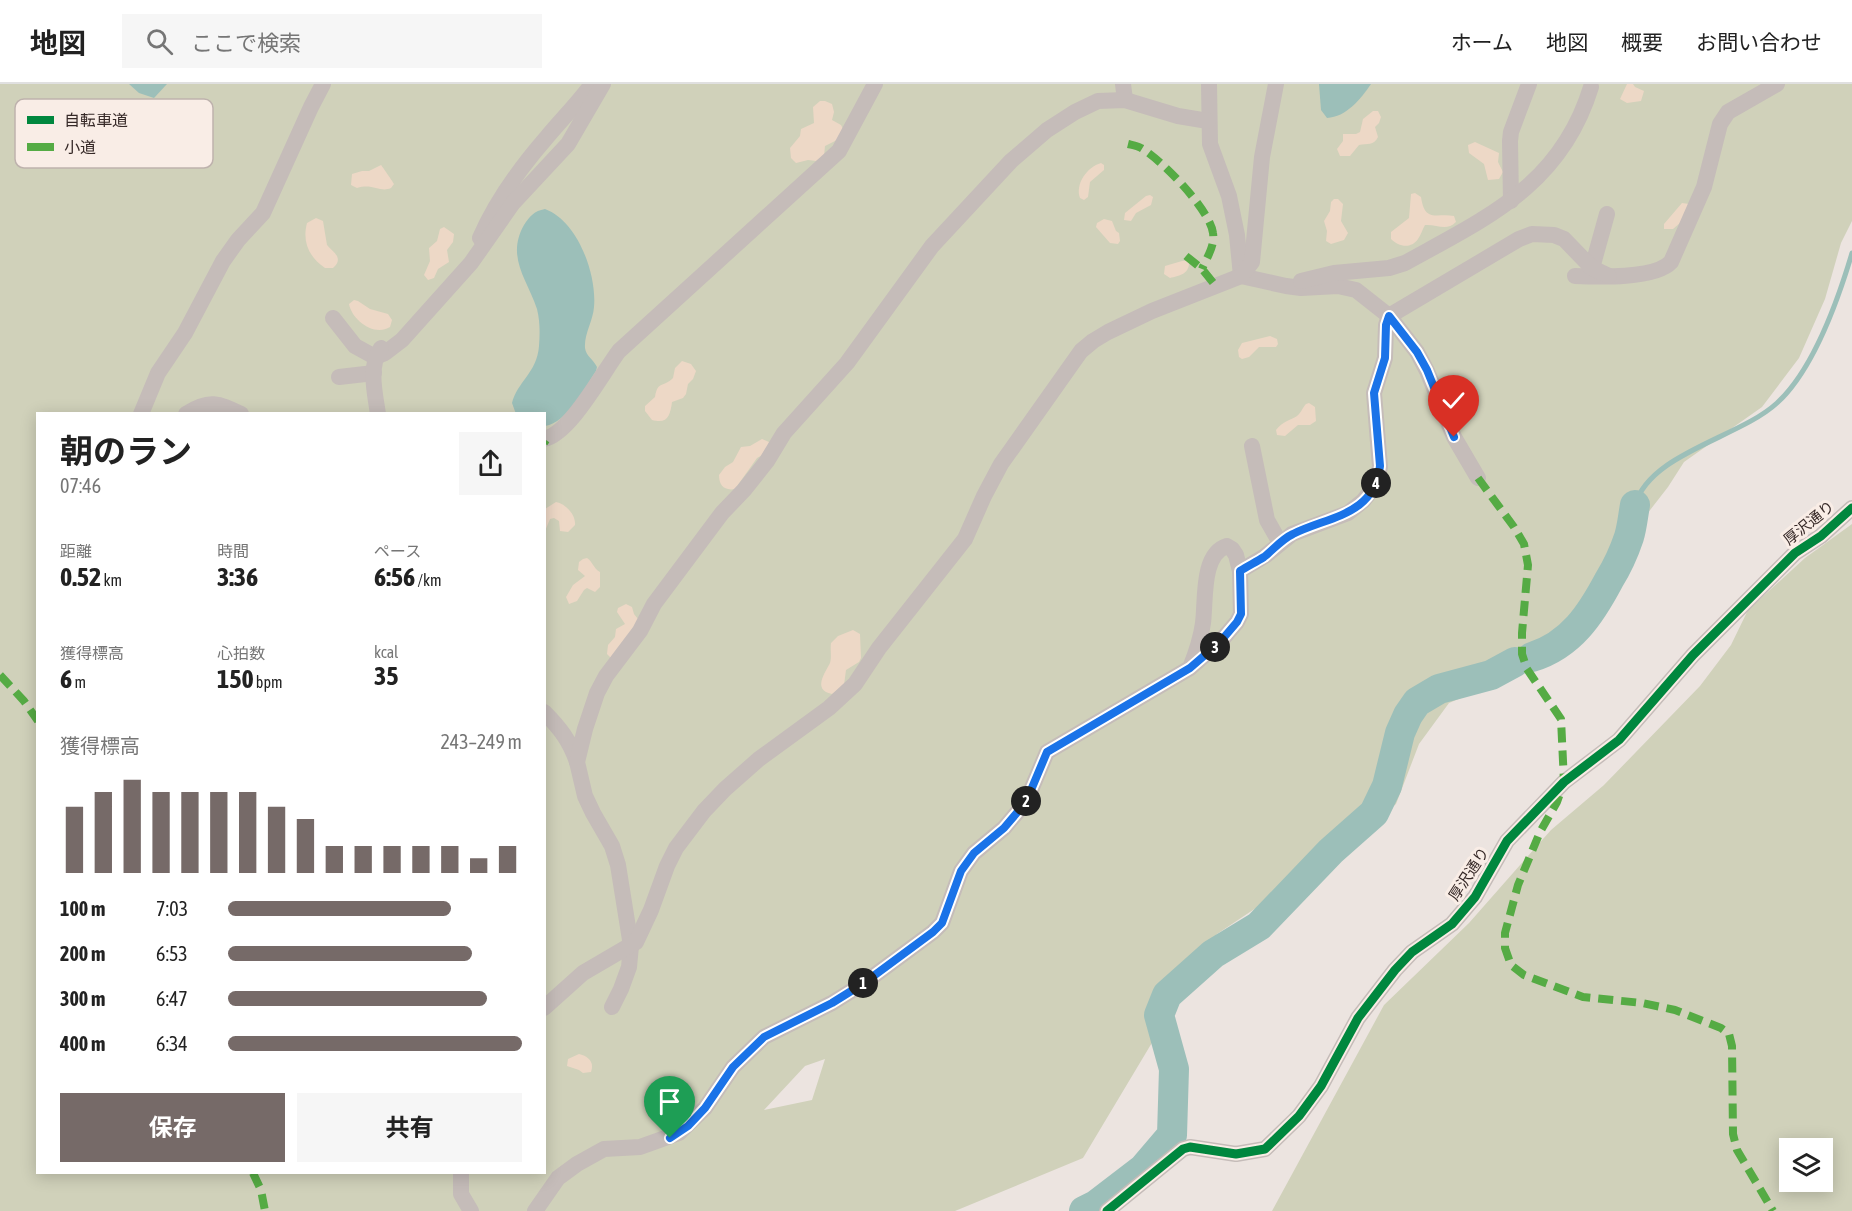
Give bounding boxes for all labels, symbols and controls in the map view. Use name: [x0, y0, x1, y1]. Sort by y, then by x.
search box: [122, 14, 542, 68]
icon: search: [143, 25, 176, 58]
text: 地図: [30, 27, 86, 59]
text: ここで検索: [191, 30, 301, 56]
text: ホーム: [1451, 30, 1513, 54]
text: 地図: [1546, 30, 1588, 54]
text: 概要: [1621, 30, 1663, 54]
text: お問い合わせ: [1696, 30, 1822, 54]
legend: [15, 99, 213, 168]
text: 自転車道: [64, 111, 128, 129]
text: 小道: [64, 138, 96, 156]
pin: [1428, 375, 1479, 437]
icon: check: [1437, 384, 1470, 417]
text: 朝のラン: [60, 432, 192, 470]
button: share: [459, 432, 522, 495]
pin: 4: [1361, 468, 1391, 498]
text: 07:46: [60, 474, 101, 497]
text: 4: [1372, 474, 1380, 492]
street label: 厚沢通り: [1780, 497, 1837, 548]
text: 距離: [60, 542, 92, 560]
text: 時間: [217, 542, 249, 560]
text: ペース: [374, 542, 421, 560]
text: 0.52: [60, 562, 101, 592]
text: 3:36: [217, 562, 258, 592]
text: 6:56: [374, 562, 415, 592]
text: km: [101, 571, 122, 589]
text: /km: [415, 571, 441, 589]
pin: 3: [1200, 632, 1230, 662]
text: 3: [1211, 638, 1219, 656]
text: kcal: [374, 643, 398, 661]
text: 獲得標高: [60, 644, 124, 662]
text: 心拍数: [217, 644, 265, 662]
text: 35: [374, 661, 398, 691]
text: 6: [60, 664, 72, 694]
text: 150: [217, 664, 254, 694]
text: m: [72, 673, 86, 691]
text: bpm: [254, 673, 283, 691]
text: 243–249 m: [440, 730, 522, 753]
text: 獲得標高: [60, 734, 140, 757]
pin: 2: [1011, 786, 1041, 816]
text: 2: [1022, 792, 1030, 810]
street label: 厚沢通り: [1445, 844, 1492, 904]
text: 100 m: [60, 897, 105, 920]
text: 7:03: [156, 897, 188, 920]
text: 200 m: [60, 942, 105, 965]
text: 6:53: [156, 942, 188, 965]
pin: 1: [848, 968, 878, 998]
text: 1: [859, 974, 867, 992]
text: 300 m: [60, 987, 105, 1010]
text: 6:47: [156, 987, 188, 1010]
text: 400 m: [60, 1032, 105, 1055]
text: 6:34: [156, 1032, 188, 1055]
pin: [644, 1076, 695, 1138]
icon: arrive: [653, 1085, 686, 1118]
button: 保存: [60, 1093, 285, 1162]
button: 共有: [297, 1093, 522, 1162]
map controls: [1779, 1138, 1833, 1192]
button: layers: [1779, 1138, 1833, 1192]

